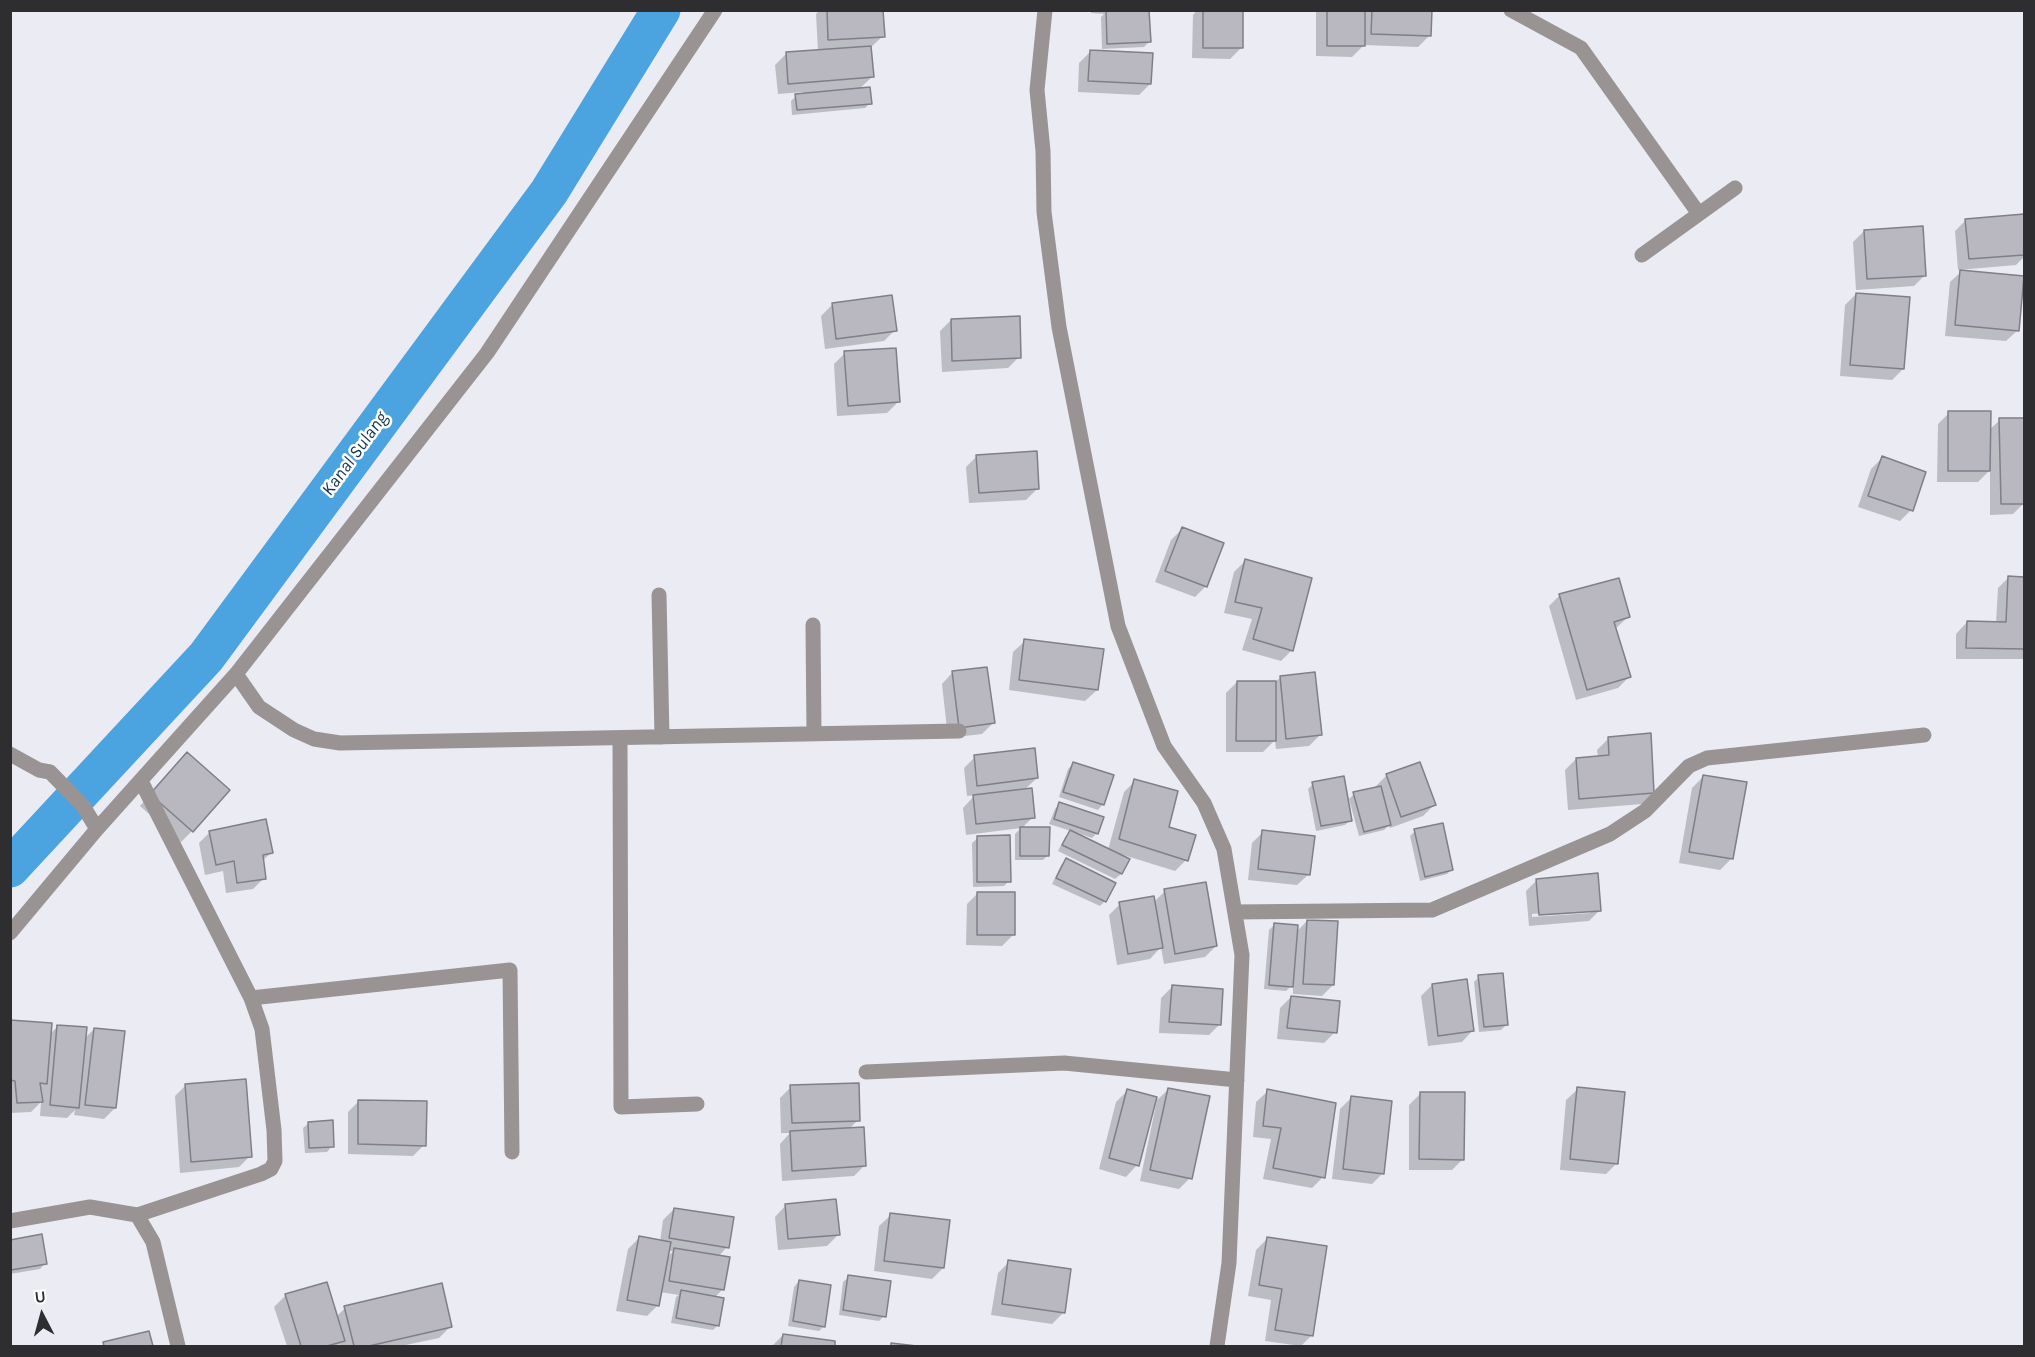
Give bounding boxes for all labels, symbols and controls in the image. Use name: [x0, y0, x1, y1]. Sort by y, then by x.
water label: Kanal Sulang: [317, 408, 393, 500]
north arrow: [12, 1285, 72, 1345]
text: U: [34, 1287, 47, 1307]

